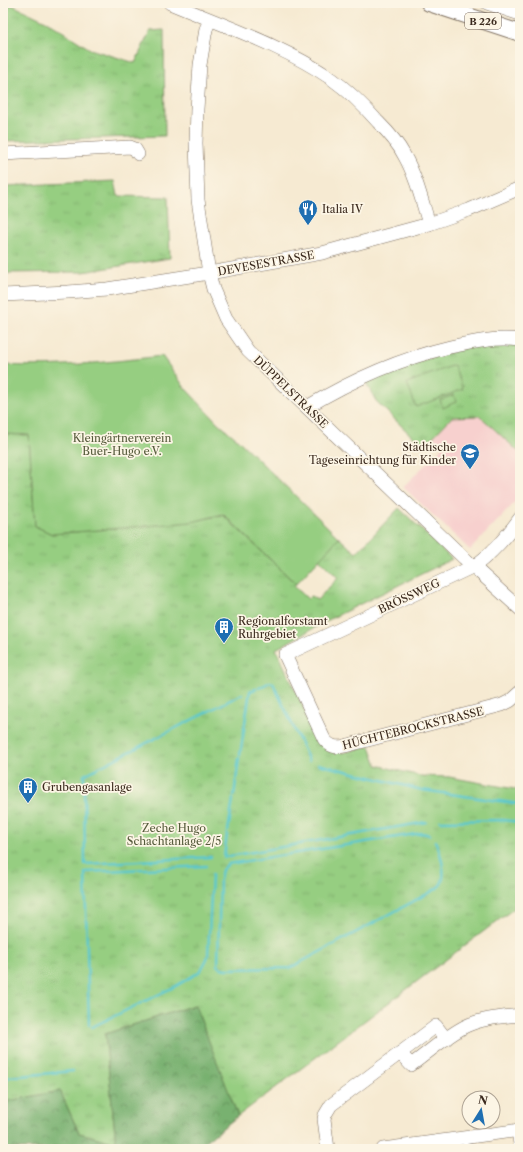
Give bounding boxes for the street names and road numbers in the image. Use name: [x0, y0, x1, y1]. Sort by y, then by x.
road number: B 226: [465, 13, 501, 29]
street label: DEVESESTRASSE: [217, 248, 316, 278]
street label: DÜPPELSTRASSE: [251, 352, 332, 431]
street label: BRÖSSWEG: [376, 575, 442, 616]
street label: HÜCHTEBROCKSTRASSE: [341, 703, 485, 752]

